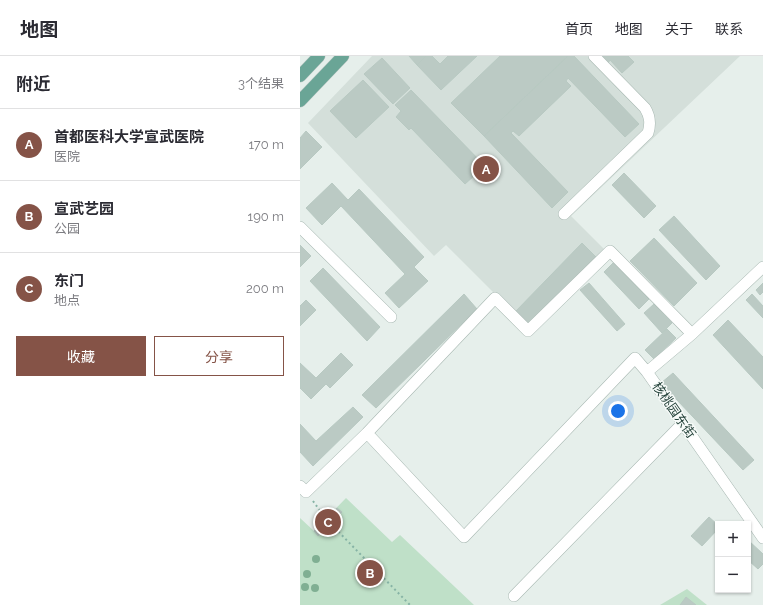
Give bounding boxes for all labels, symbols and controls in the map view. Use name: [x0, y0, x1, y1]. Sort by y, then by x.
text: 地图: [20, 18, 58, 40]
text: 首页: [565, 21, 593, 37]
text: 地图: [615, 21, 643, 37]
text: 关于: [665, 21, 693, 37]
text: 联系: [715, 21, 743, 37]
text: 附近: [16, 74, 50, 94]
text: 3个结果: [238, 76, 284, 91]
text: 首都医科大学宣武医院: [54, 128, 204, 146]
text: A: [25, 137, 33, 152]
text: 170 m: [248, 137, 284, 152]
text: 医院: [54, 149, 80, 164]
pin: A: [473, 154, 499, 184]
text: 宣武艺园: [54, 200, 114, 218]
text: B: [25, 209, 33, 224]
text: 190 m: [248, 209, 284, 224]
text: 公园: [54, 221, 80, 236]
text: 东门: [54, 272, 84, 290]
text: C: [25, 281, 33, 296]
text: 200 m: [246, 281, 284, 296]
text: 地点: [54, 293, 80, 308]
button: 收藏: [16, 336, 146, 376]
button: 分享: [154, 336, 284, 376]
street label: 核桃园东街: [649, 379, 699, 441]
your location: [608, 401, 628, 421]
pin: C: [315, 507, 341, 537]
map controls: [715, 521, 751, 593]
button: +: [715, 521, 751, 557]
button: −: [715, 557, 751, 593]
pin: B: [357, 558, 383, 588]

